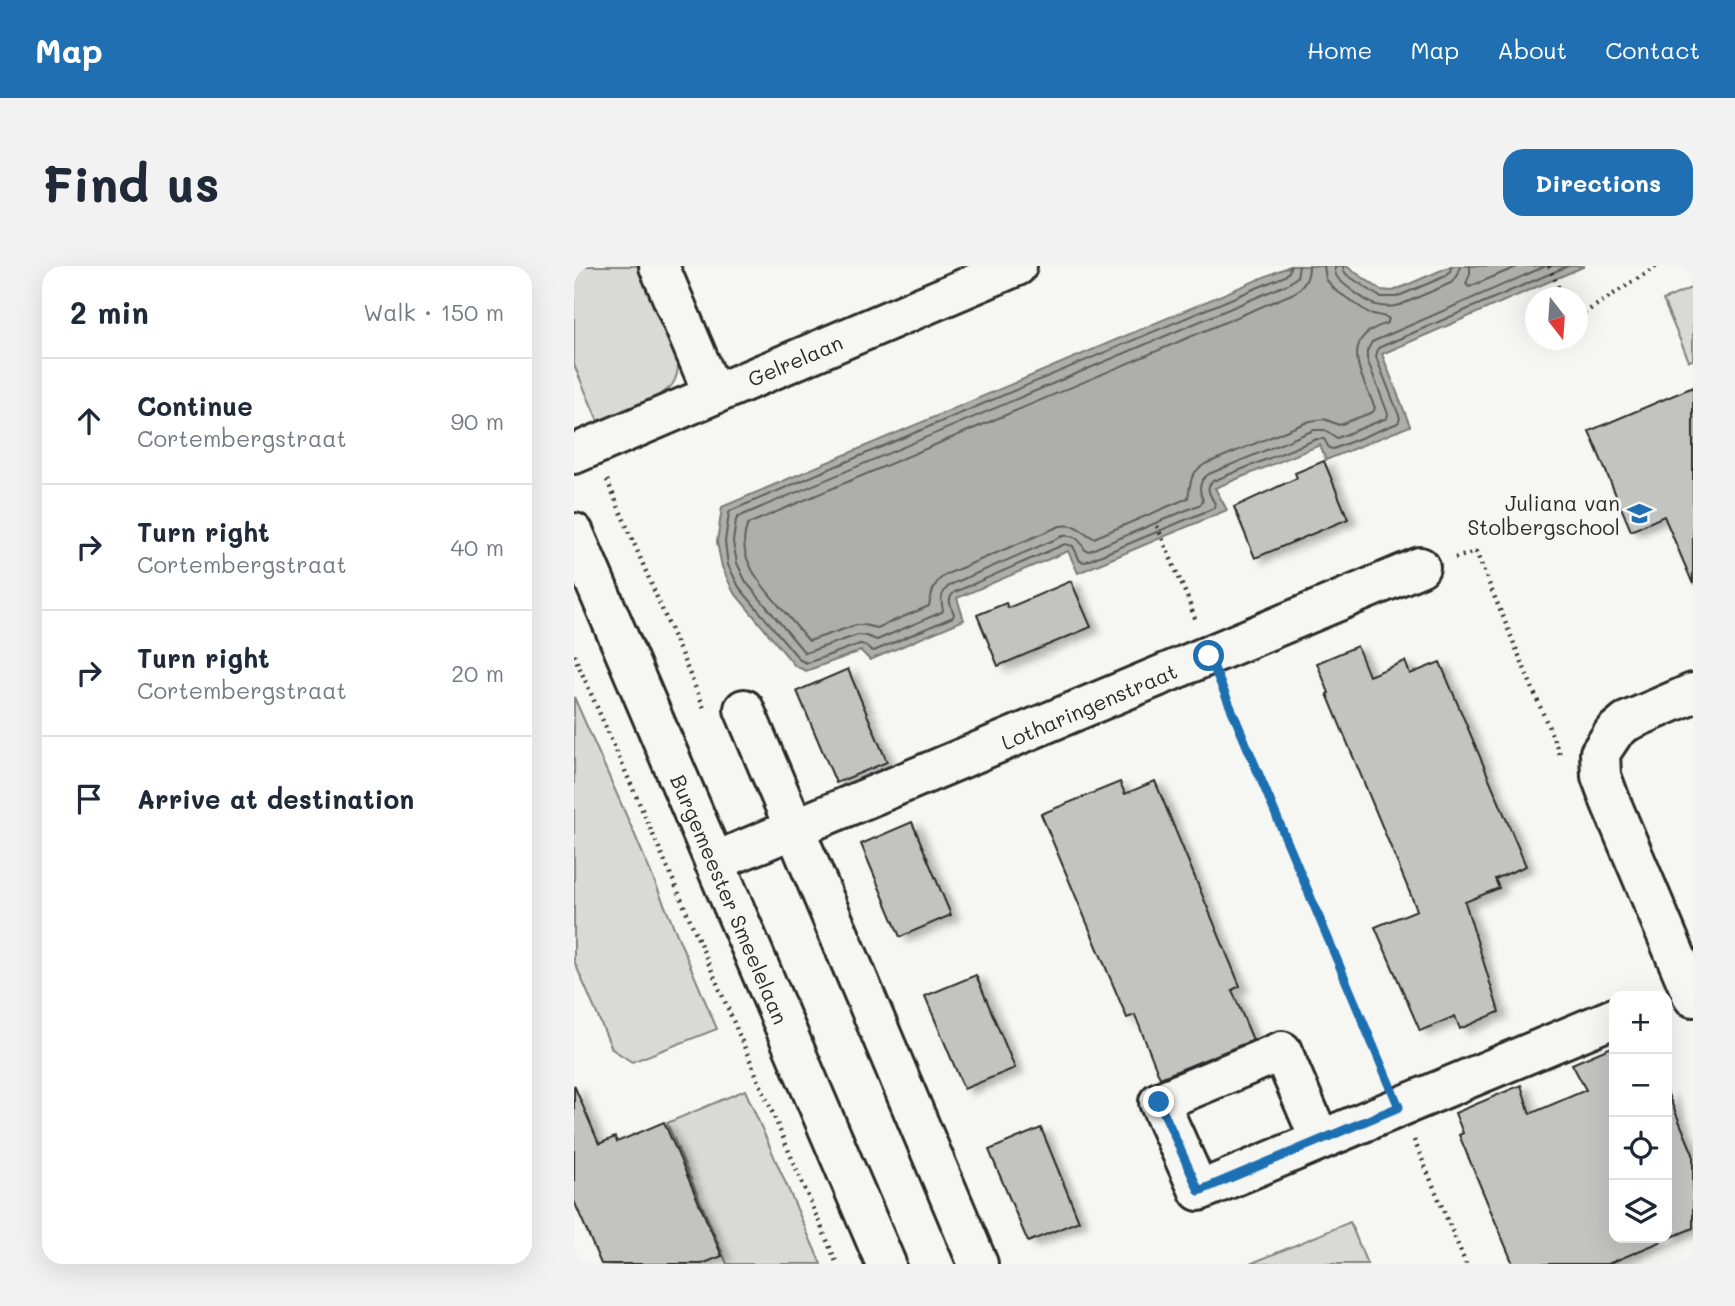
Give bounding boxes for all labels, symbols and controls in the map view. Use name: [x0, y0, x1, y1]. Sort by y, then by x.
text: Map: [35, 28, 103, 71]
text: Home: [1307, 34, 1372, 65]
text: Map: [1410, 34, 1459, 65]
text: About: [1497, 34, 1567, 65]
text: Contact: [1605, 34, 1700, 65]
button: Directions: [1503, 149, 1693, 216]
text: Find us: [42, 151, 220, 214]
north arrow: [1525, 287, 1588, 350]
text: 2 min: [70, 292, 149, 332]
text: Walk · 150 m: [363, 297, 504, 327]
street label: Gelrelaan: [743, 328, 847, 392]
text: Continue: [137, 389, 253, 423]
icon: ahead: [70, 402, 108, 440]
text: 90 m: [451, 406, 504, 436]
text: Cortembergstraat: [137, 423, 347, 453]
place label: Juliana van Stolbergschool: [1468, 489, 1620, 540]
school or university icon: Juliana van Stolbergschool: [1626, 500, 1654, 528]
text: Turn right: [137, 515, 270, 549]
icon: right: [70, 528, 108, 566]
text: 40 m: [451, 532, 504, 562]
text: Cortembergstraat: [137, 549, 347, 579]
route start: [1193, 640, 1224, 671]
text: Turn right: [137, 641, 270, 675]
icon: right: [70, 654, 108, 692]
street label: Lotharingenstraat: [997, 657, 1181, 755]
text: 20 m: [451, 658, 504, 688]
text: Cortembergstraat: [137, 675, 347, 705]
street label: Burgemeester Smeelelaan: [665, 770, 795, 1028]
icon: arrive: [70, 780, 108, 818]
text: Arrive at destination: [137, 782, 414, 816]
map controls: [1609, 991, 1672, 1243]
button: +: [1609, 991, 1672, 1054]
button: −: [1609, 1054, 1672, 1117]
route end: [1143, 1086, 1174, 1117]
button: locate: [1609, 1117, 1672, 1180]
button: layers: [1609, 1180, 1672, 1243]

